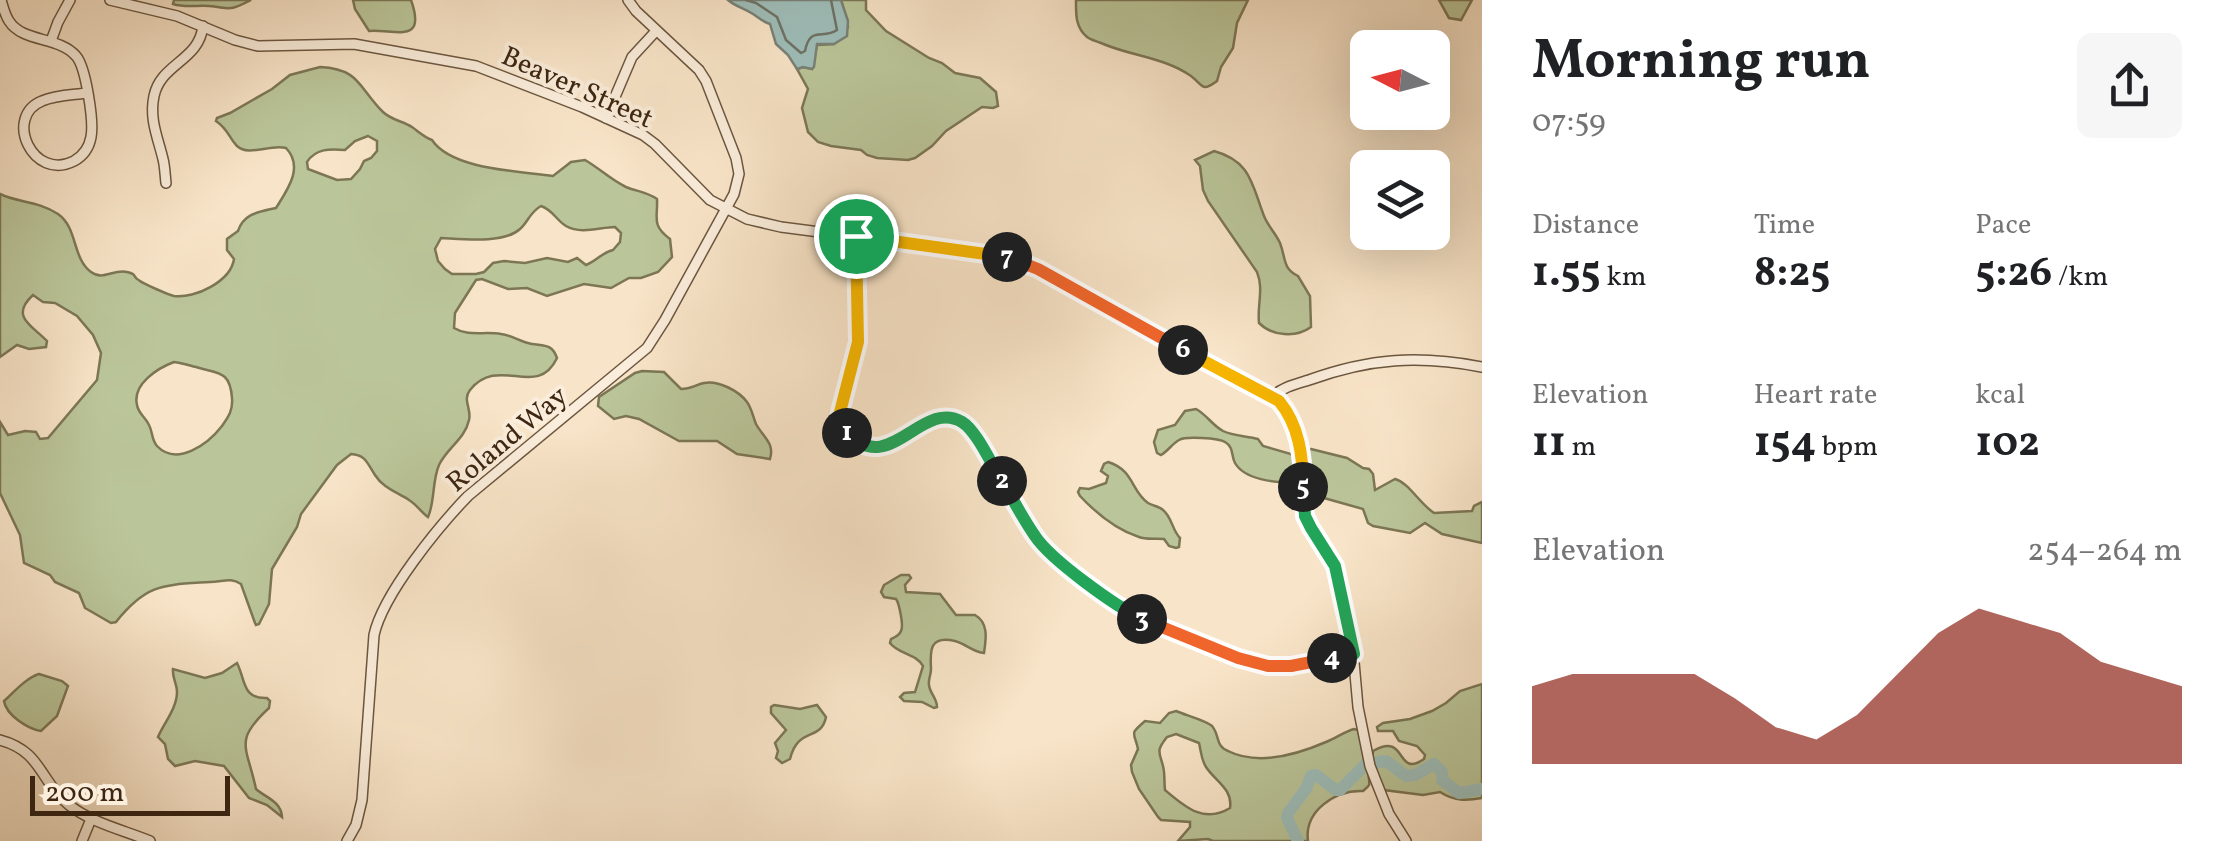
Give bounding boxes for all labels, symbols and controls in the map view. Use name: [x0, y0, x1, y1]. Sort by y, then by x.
text: Morning run: [1532, 25, 1871, 101]
north arrow: [1350, 30, 1450, 130]
map controls: [1350, 30, 1450, 250]
button: share: [2077, 33, 2182, 138]
street label: Beaver Street: [495, 37, 659, 139]
text: 07:59: [1532, 101, 1606, 145]
button: layers: [1350, 150, 1450, 250]
pin: [814, 194, 899, 279]
text: Distance: [1532, 206, 1639, 245]
text: Time: [1754, 206, 1815, 245]
text: Pace: [1975, 206, 2031, 245]
icon: arrive: [829, 209, 884, 264]
pin: 7: [982, 232, 1032, 282]
text: 7: [1000, 237, 1014, 276]
text: 1.55: [1532, 245, 1601, 304]
text: 8:25: [1754, 245, 1831, 304]
text: 5:26: [1975, 245, 2052, 304]
text: km: [1601, 258, 1646, 297]
text: /km: [2052, 258, 2108, 297]
pin: 6: [1158, 325, 1208, 375]
text: 6: [1175, 330, 1191, 369]
text: Elevation: [1532, 376, 1648, 415]
text: Heart rate: [1754, 376, 1877, 415]
text: kcal: [1975, 376, 2025, 415]
street label: Roland Way: [439, 378, 577, 502]
pin: 1: [822, 408, 872, 458]
text: 1: [841, 413, 853, 452]
text: 11: [1532, 415, 1566, 474]
text: 154: [1754, 415, 1816, 474]
text: 102: [1975, 415, 2040, 474]
text: m: [1566, 428, 1596, 467]
text: bpm: [1816, 428, 1878, 467]
pin: 2: [977, 456, 1027, 506]
text: 2: [995, 461, 1009, 500]
pin: 5: [1278, 462, 1328, 512]
text: 5: [1296, 467, 1310, 506]
text: Elevation: [1532, 530, 1665, 574]
text: 254–264 m: [2027, 530, 2182, 574]
pin: 3: [1117, 594, 1167, 644]
text: 3: [1135, 599, 1149, 638]
pin: 4: [1307, 633, 1357, 683]
text: 4: [1324, 638, 1340, 677]
scale bar: [30, 771, 230, 816]
text: 200 m: [45, 774, 124, 813]

